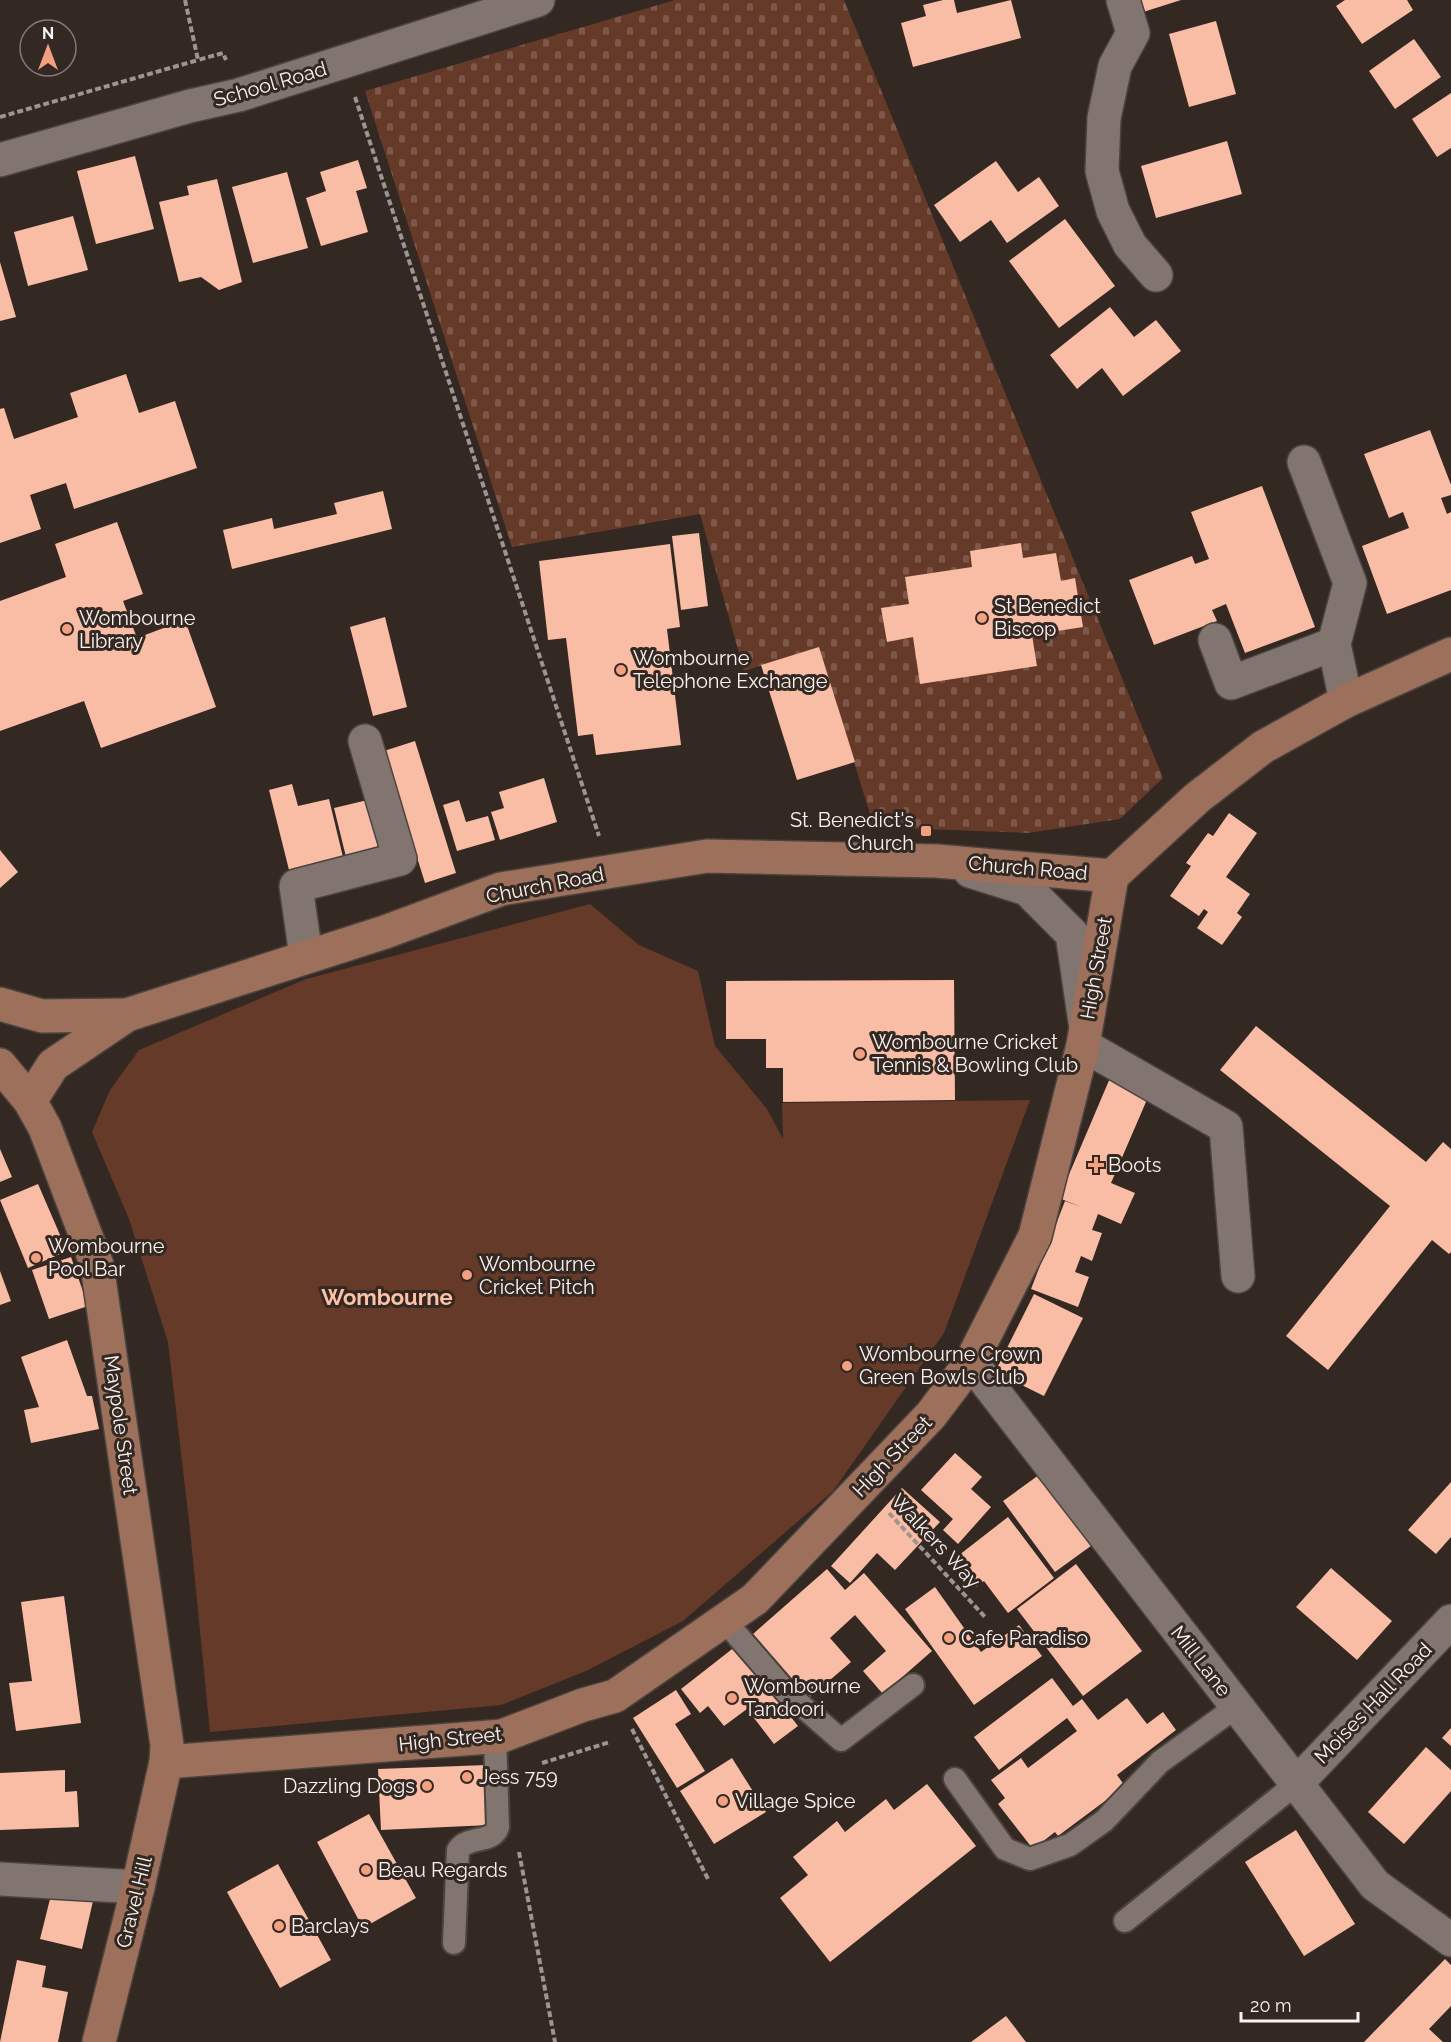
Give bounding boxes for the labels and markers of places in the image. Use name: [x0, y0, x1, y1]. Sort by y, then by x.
place label: St Benedict Biscop: [994, 594, 1101, 641]
place label: Wombourne Library: [79, 606, 196, 653]
marker: St Benedict Biscop: [975, 611, 989, 625]
marker: Wombourne Library: [60, 622, 74, 636]
place label: Wombourne Telephone Exchange: [633, 646, 828, 693]
marker: Wombourne Telephone Exchange: [614, 663, 628, 677]
place label: St. Benedict's Church: [790, 808, 914, 855]
marker: St. Benedict's Church: [919, 824, 933, 838]
place label: Wombourne Cricket Tennis & Bowling Club: [872, 1030, 1078, 1077]
marker: Wombourne Cricket Tennis & Bowling Club: [853, 1047, 867, 1061]
place label: Boots: [1108, 1153, 1161, 1177]
marker: Boots: [1089, 1158, 1103, 1172]
place label: Wombourne Pool Bar: [48, 1234, 165, 1281]
marker: Wombourne Pool Bar: [29, 1251, 43, 1265]
place label: Wombourne Cricket Pitch: [479, 1252, 596, 1299]
marker: Wombourne Cricket Pitch: [460, 1268, 474, 1282]
place label: Wombourne Crown Green Bowls Club: [859, 1342, 1040, 1389]
marker: Wombourne Crown Green Bowls Club: [840, 1359, 854, 1373]
place label: Cafe Paradiso: [961, 1626, 1088, 1650]
marker: Cafe Paradiso: [942, 1631, 956, 1645]
place label: Wombourne Tandoori: [744, 1674, 861, 1721]
marker: Wombourne Tandoori: [725, 1691, 739, 1705]
place label: Jess 759: [479, 1765, 558, 1789]
marker: Jess 759: [460, 1770, 474, 1784]
place label: Dazzling Dogs: [283, 1774, 415, 1798]
marker: Dazzling Dogs: [420, 1779, 434, 1793]
place label: Village Spice: [735, 1789, 856, 1813]
marker: Village Spice: [716, 1794, 730, 1808]
place label: Beau Regards: [378, 1858, 508, 1882]
marker: Beau Regards: [359, 1863, 373, 1877]
place label: Barclays: [291, 1914, 369, 1938]
marker: Barclays: [272, 1919, 286, 1933]

